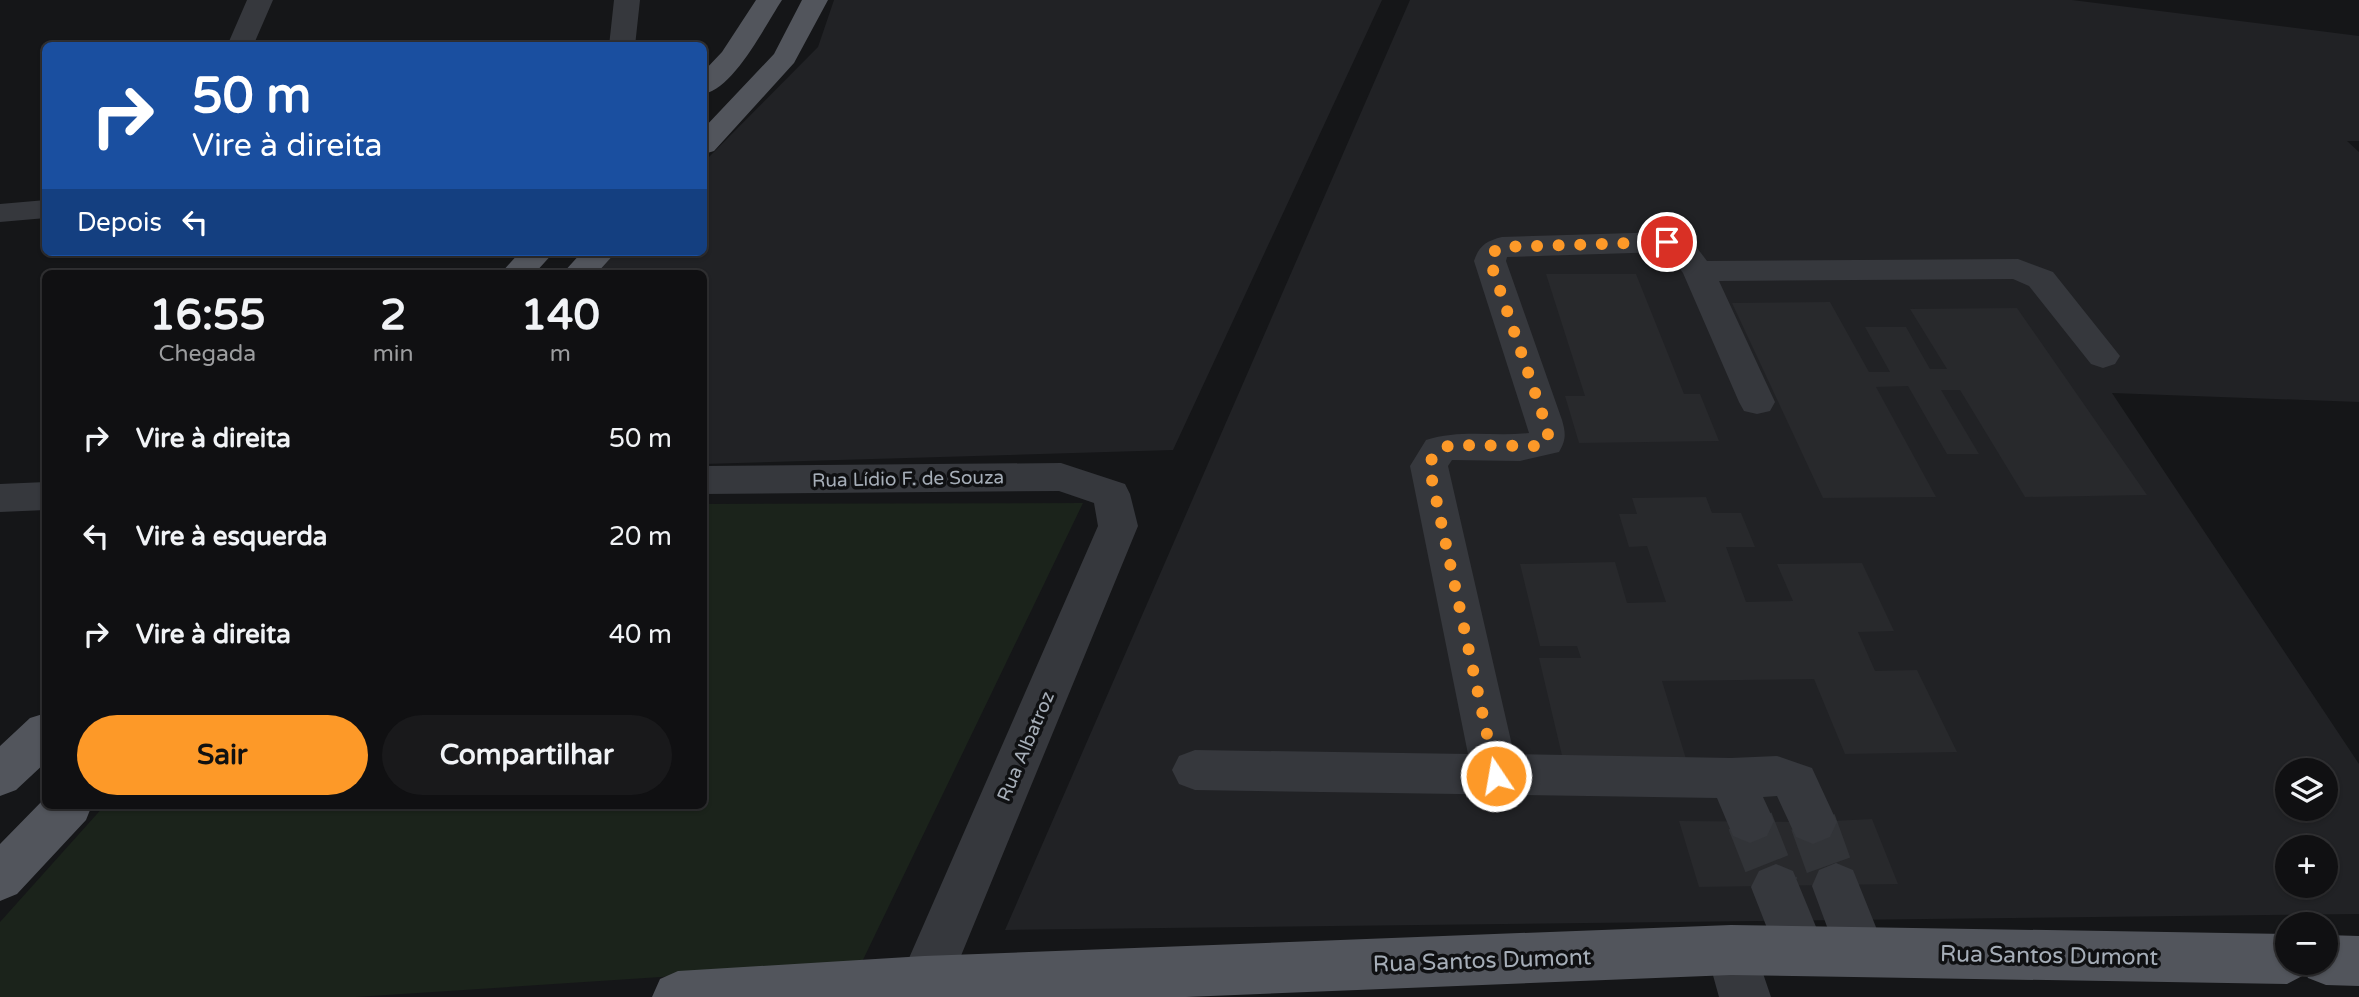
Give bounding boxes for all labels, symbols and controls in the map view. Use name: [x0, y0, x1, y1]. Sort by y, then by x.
text: 50 m: [192, 67, 311, 126]
icon: right: [77, 70, 168, 161]
text: Vire à direita: [192, 127, 383, 165]
icon: left: [176, 203, 214, 241]
text: Depois: [77, 207, 162, 238]
pin: [1637, 212, 1697, 272]
icon: arrive: [1648, 223, 1686, 261]
text: 16:55: [149, 290, 266, 341]
text: 2: [380, 290, 406, 341]
text: 140: [521, 290, 600, 341]
text: Chegada: [158, 340, 256, 368]
text: min: [373, 340, 414, 368]
text: m: [550, 340, 571, 368]
icon: right: [77, 419, 115, 457]
text: Vire à direita: [136, 423, 291, 454]
text: 50 m: [609, 423, 672, 454]
street label: Rua Lídio F. de Souza: [812, 466, 1004, 492]
icon: left: [77, 517, 115, 555]
text: Vire à esquerda: [136, 521, 327, 552]
text: 20 m: [609, 521, 672, 552]
icon: right: [77, 615, 115, 653]
text: Vire à direita: [136, 619, 291, 650]
text: 40 m: [609, 619, 672, 650]
street label: Rua Albatroz: [993, 688, 1059, 805]
button: Sair: [77, 715, 368, 795]
button: Compartilhar: [382, 715, 672, 795]
position arrow: [1459, 739, 1533, 813]
map controls: [2275, 758, 2338, 975]
button: layers: [2275, 758, 2338, 821]
button: +: [2275, 835, 2338, 898]
button: −: [2275, 912, 2338, 975]
street label: Rua Santos Dumont: [1940, 940, 2159, 972]
street label: Rua Santos Dumont: [1372, 943, 1592, 979]

